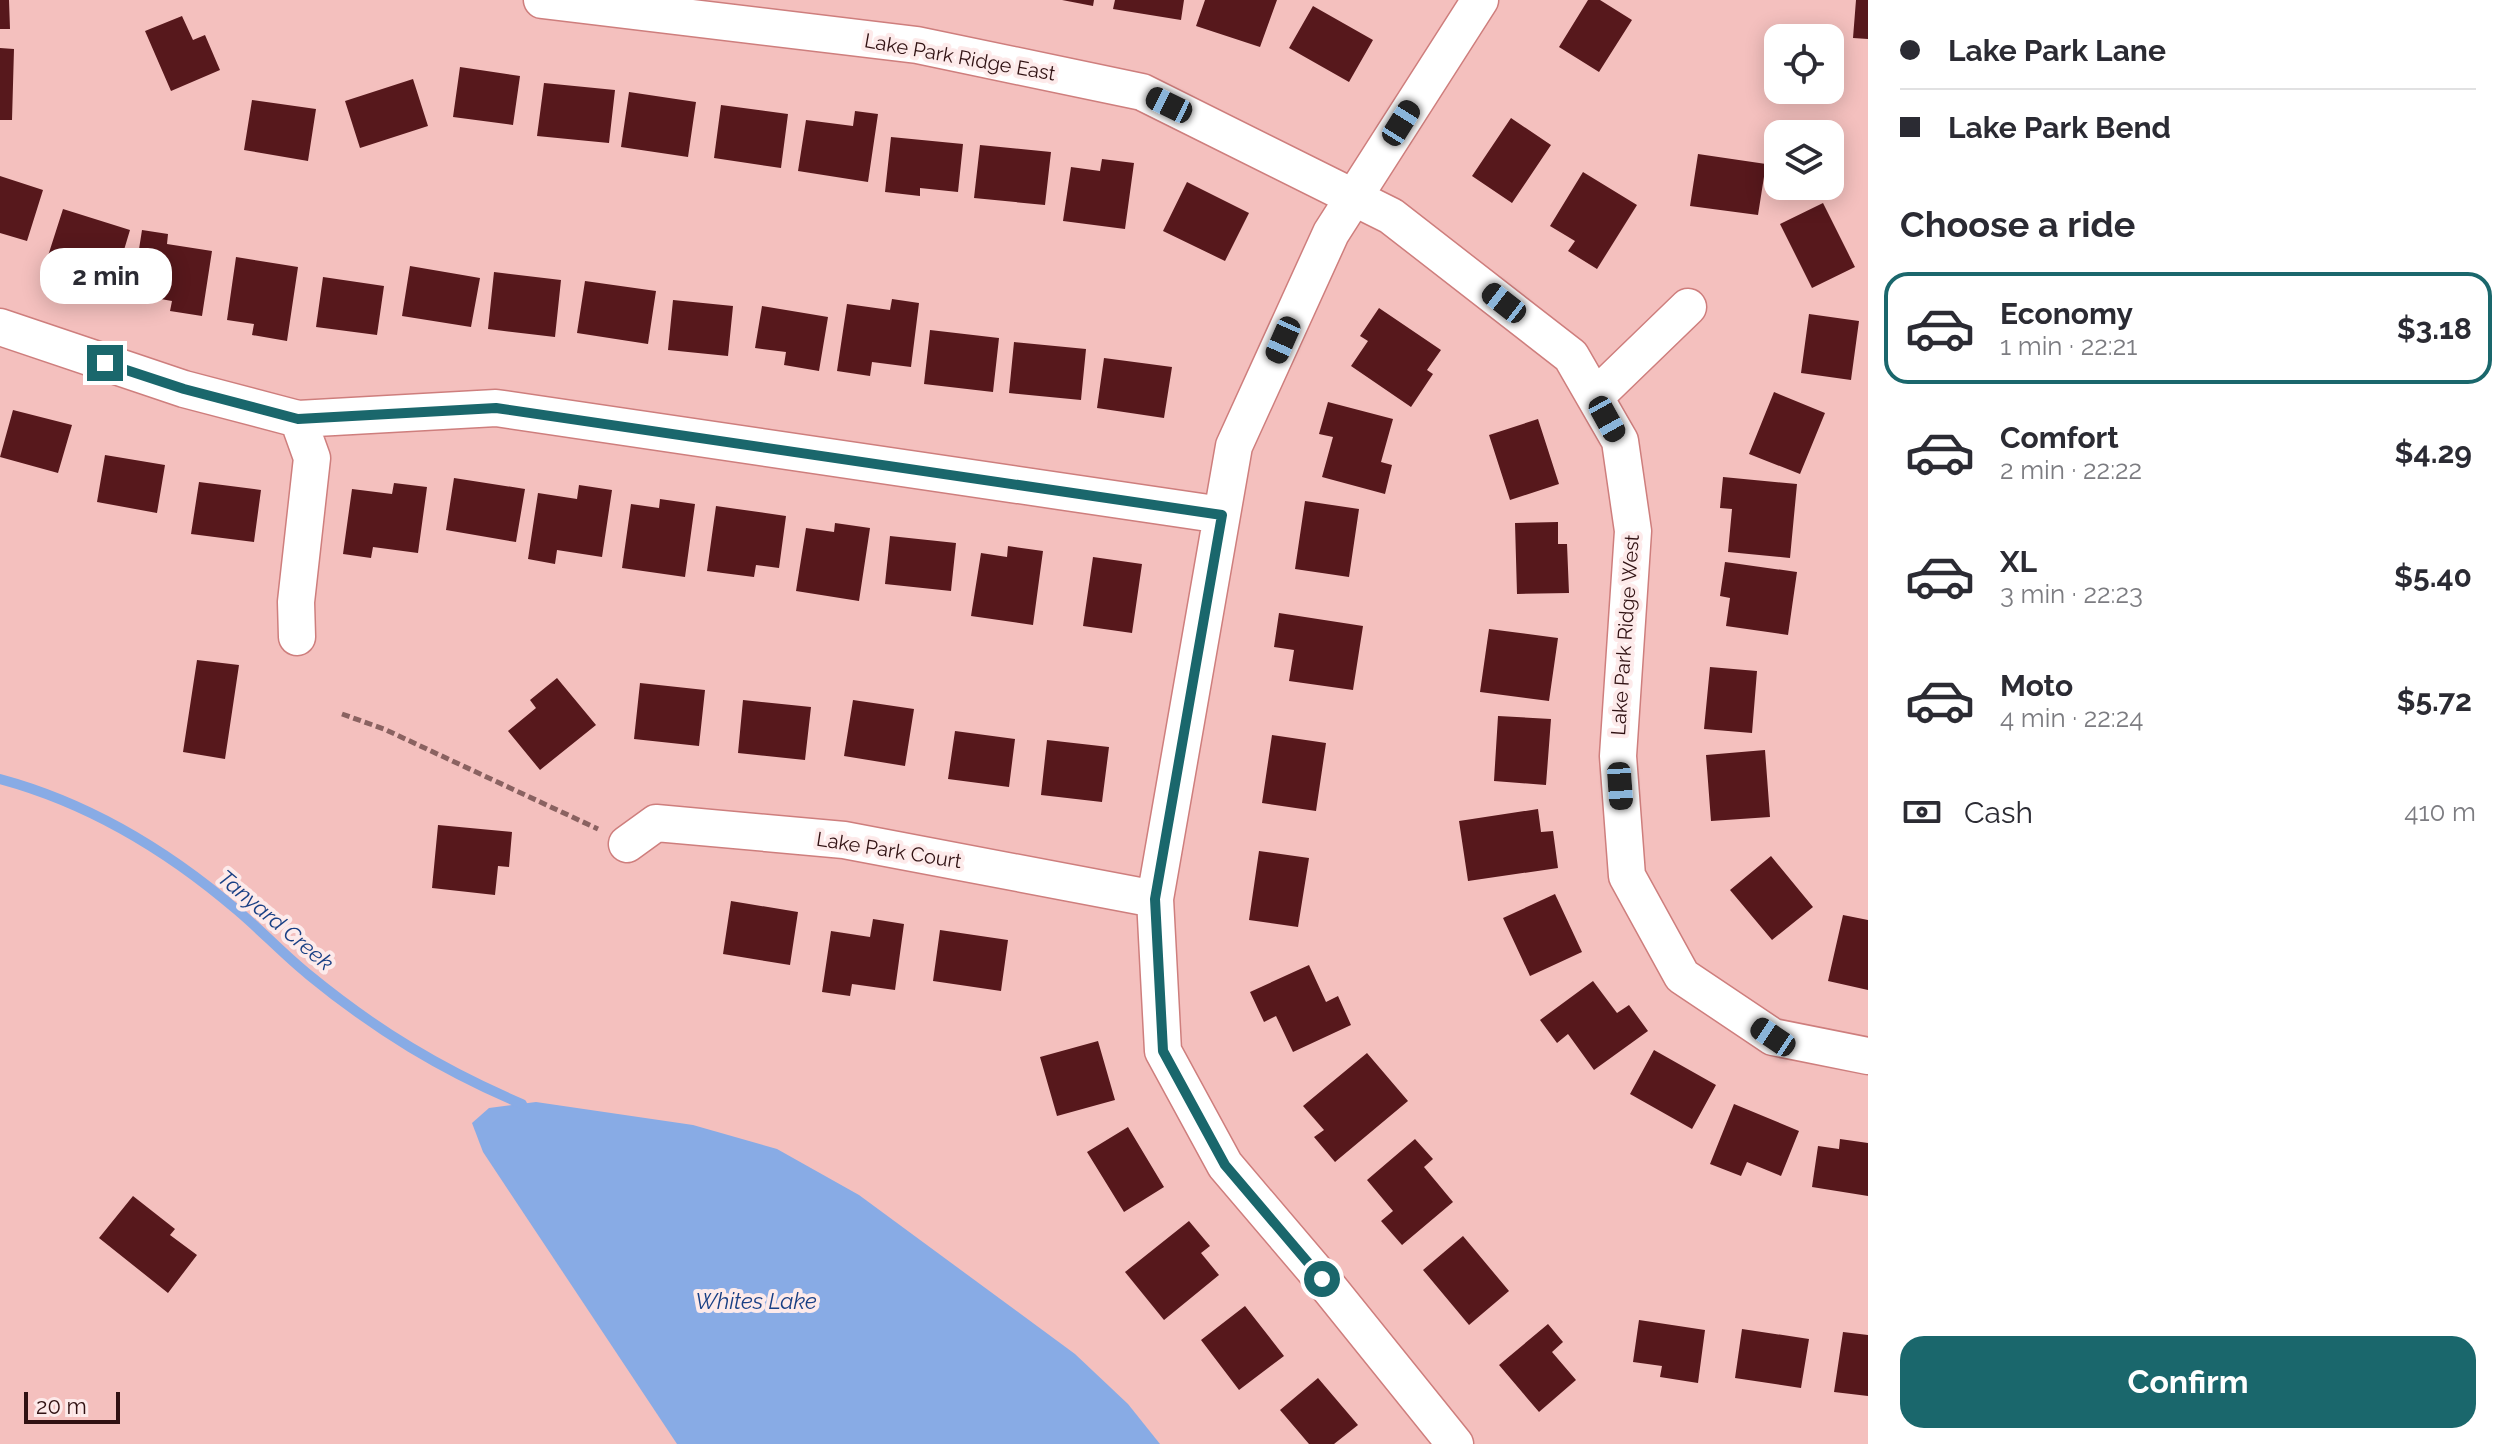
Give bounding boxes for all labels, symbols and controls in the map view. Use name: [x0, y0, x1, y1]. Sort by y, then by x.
map controls: [1764, 24, 1844, 200]
button: locate: [1764, 24, 1844, 104]
street label: Lake Park Ridge East: [863, 28, 1058, 86]
text: Lake Park Lane: [1948, 33, 2166, 68]
car: [1142, 84, 1196, 126]
car: [1378, 96, 1424, 150]
text: Lake Park Bend: [1948, 110, 2171, 145]
button: layers: [1764, 120, 1844, 200]
text: Choose a ride: [1900, 203, 2135, 245]
callout: 2 min: [39, 247, 171, 303]
text: 2 min: [72, 261, 140, 291]
car: [1478, 279, 1530, 327]
icon: car: [1904, 292, 1976, 364]
text: Economy: [2000, 296, 2133, 331]
text: $3.18: [2397, 311, 2472, 346]
car: [1262, 313, 1304, 367]
text: 1 min · 22:21: [2000, 331, 2137, 361]
route end: [87, 345, 123, 381]
car: [1585, 392, 1629, 446]
icon: car: [1904, 416, 1976, 488]
text: Comfort: [2000, 420, 2119, 455]
text: $4.29: [2395, 435, 2472, 470]
text: 2 min · 22:22: [2000, 455, 2142, 485]
street label: Lake Park Ridge West: [1606, 533, 1644, 736]
icon: car: [1904, 540, 1976, 612]
text: XL: [2000, 544, 2037, 579]
text: $5.40: [2394, 559, 2472, 594]
text: 3 min · 22:23: [2000, 579, 2143, 609]
icon: car: [1904, 664, 1976, 736]
text: Moto: [2000, 668, 2073, 703]
text: $5.72: [2396, 683, 2472, 718]
text: 4 min · 22:24: [2000, 703, 2143, 733]
car: [1606, 761, 1634, 811]
icon: cash: [1900, 790, 1944, 834]
text: Cash: [1964, 795, 2033, 830]
text: 410 m: [2404, 797, 2476, 827]
street label: Lake Park Court: [815, 827, 964, 873]
water label: Tanyard Creek: [213, 864, 339, 976]
car: [1746, 1014, 1800, 1060]
route start: [1304, 1261, 1340, 1297]
water label: Whites Lake: [695, 1288, 817, 1314]
button: Confirm: [1900, 1336, 2476, 1428]
scale bar: [24, 1388, 120, 1424]
text: 20 m: [36, 1393, 87, 1419]

